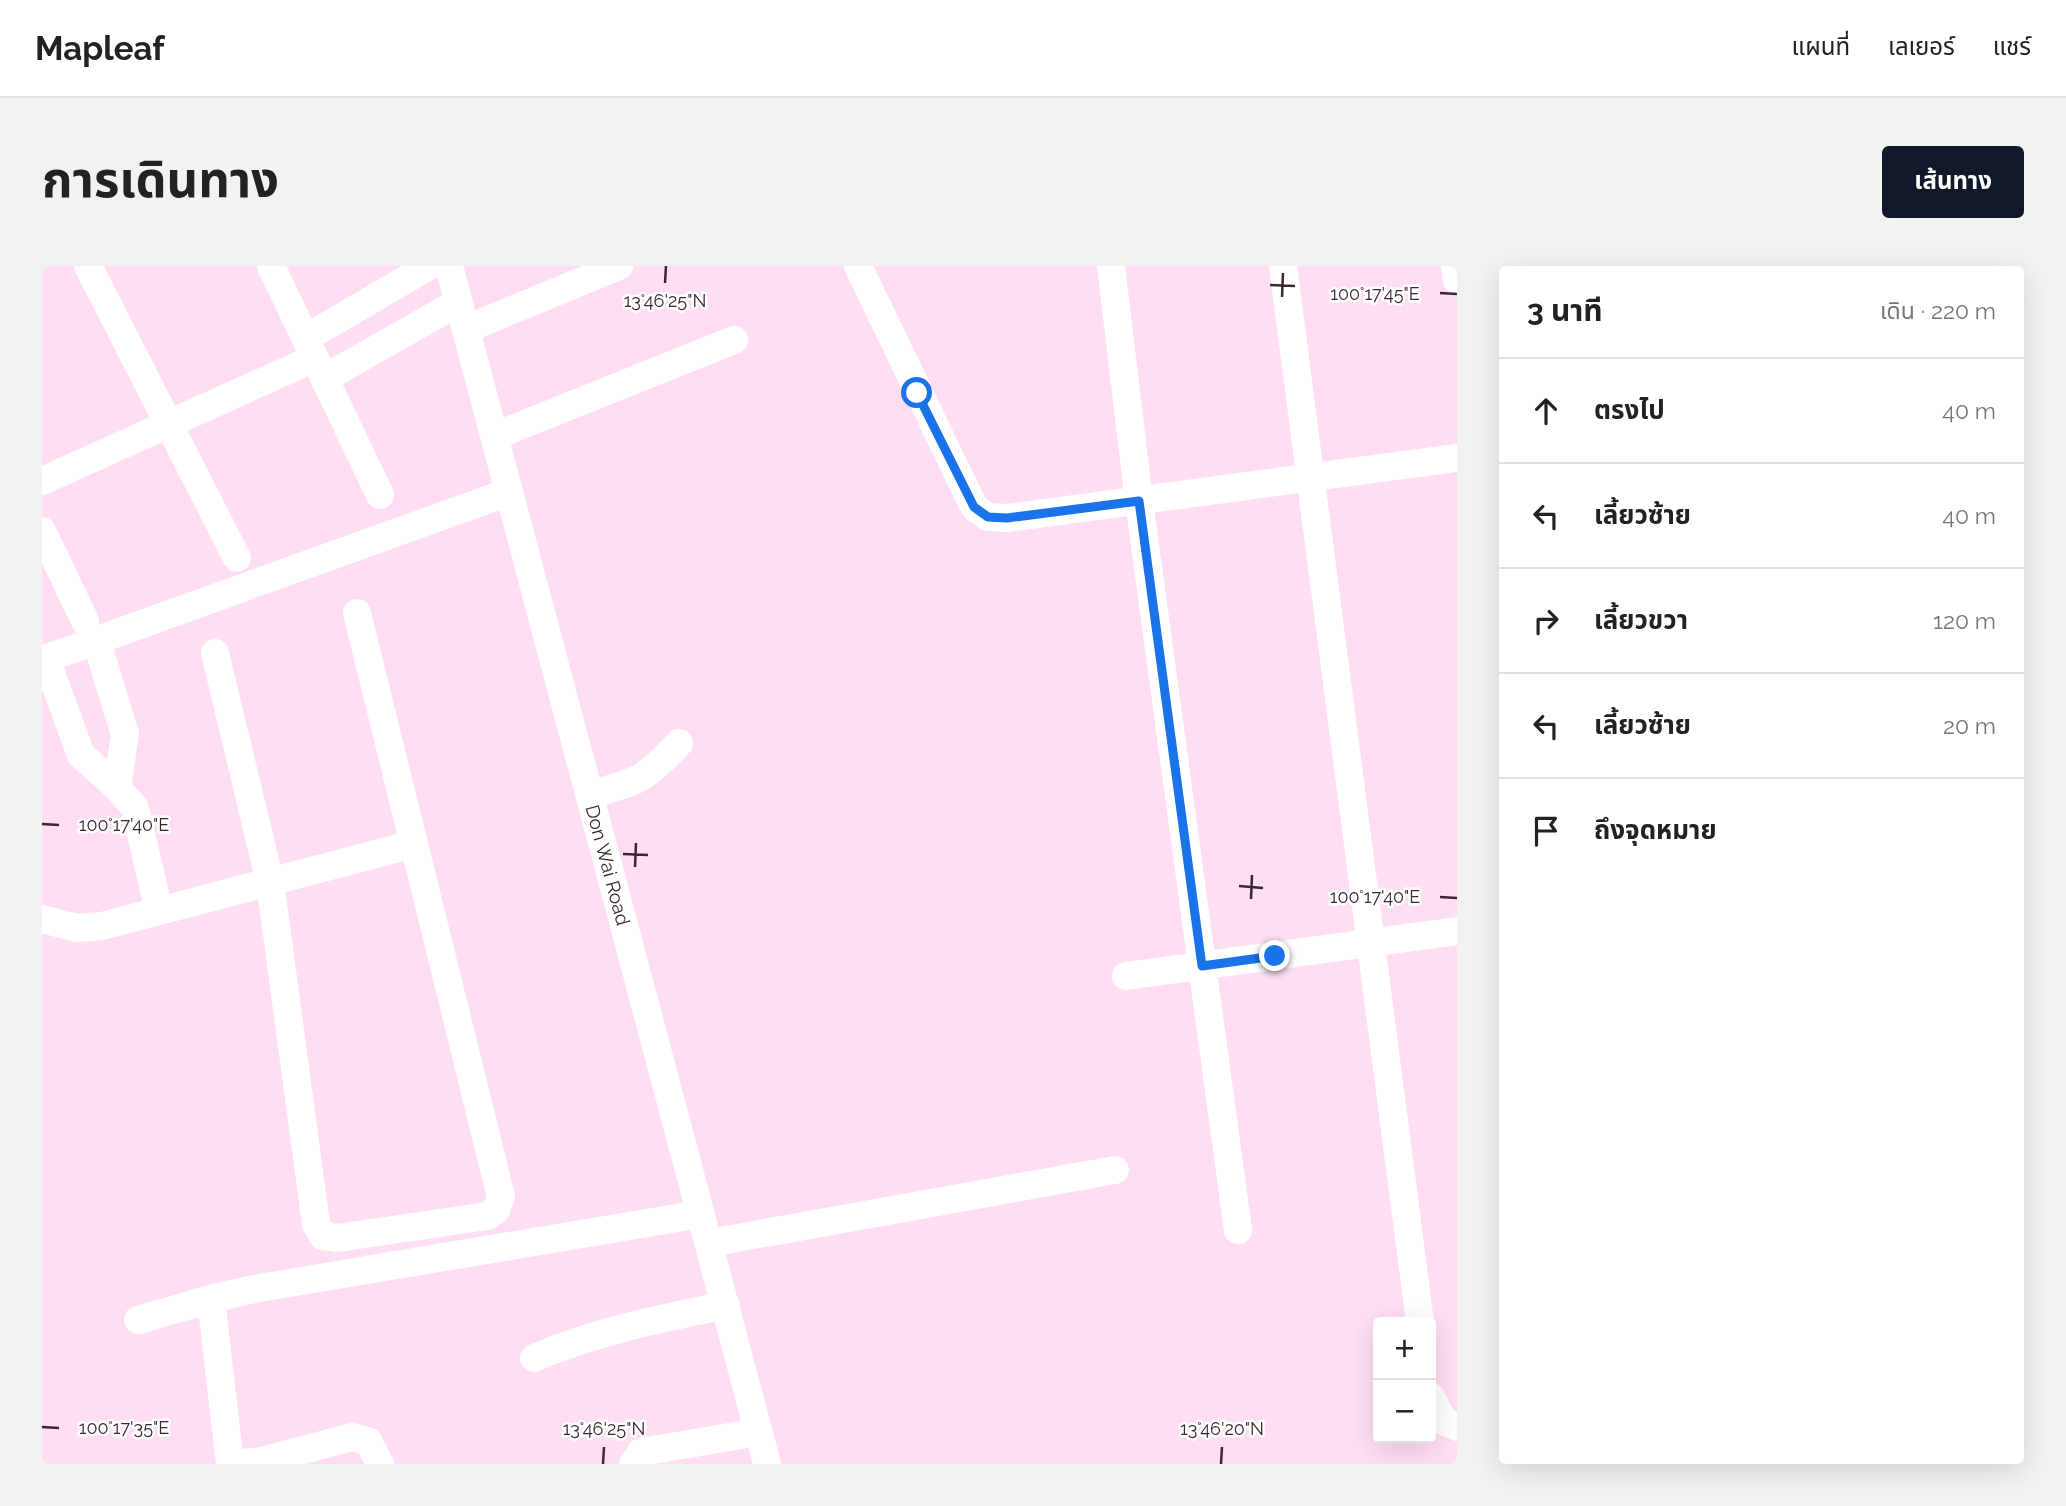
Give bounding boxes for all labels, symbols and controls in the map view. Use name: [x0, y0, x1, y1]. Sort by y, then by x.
text: Mapleaf: [35, 29, 165, 68]
text: แผนที่: [1792, 32, 1850, 61]
text: เลเยอร์: [1888, 32, 1955, 61]
text: แชร์: [1993, 32, 2031, 61]
button: เส้นทาง: [1882, 146, 2024, 218]
text: การเดินทาง: [42, 151, 279, 208]
text: 100°17'45"E: [1330, 283, 1420, 304]
text: 13°46'25"N: [624, 290, 706, 311]
text: 3 นาที: [1527, 293, 1603, 328]
text: เดิน · 220 m: [1880, 297, 1996, 324]
route start: [901, 377, 932, 408]
icon: ahead: [1527, 392, 1565, 430]
text: ตรงไป: [1594, 395, 1665, 425]
text: 40 m: [1942, 397, 1996, 424]
icon: left: [1527, 497, 1565, 535]
text: เลี้ยวซ้าย: [1594, 500, 1691, 530]
text: 40 m: [1942, 502, 1996, 529]
icon: right: [1527, 602, 1565, 640]
text: เลี้ยวขวา: [1594, 605, 1688, 635]
text: 120 m: [1933, 607, 1996, 634]
icon: left: [1527, 707, 1565, 745]
text: เลี้ยวซ้าย: [1594, 710, 1691, 740]
text: 20 m: [1943, 712, 1996, 739]
street label: Don Wai Road: [581, 802, 635, 928]
icon: arrive: [1527, 812, 1565, 850]
text: 100°17'40"E: [79, 814, 169, 835]
text: ถึงจุดหมาย: [1594, 815, 1717, 845]
text: 100°17'40"E: [1330, 886, 1420, 907]
route end: [1259, 940, 1290, 971]
map controls: [1373, 1317, 1436, 1443]
button: +: [1373, 1317, 1436, 1380]
button: −: [1373, 1380, 1436, 1443]
text: 100°17'35"E: [79, 1417, 169, 1438]
text: 13°46'25"N: [563, 1418, 645, 1439]
text: 13°46'20"N: [1180, 1418, 1264, 1439]

